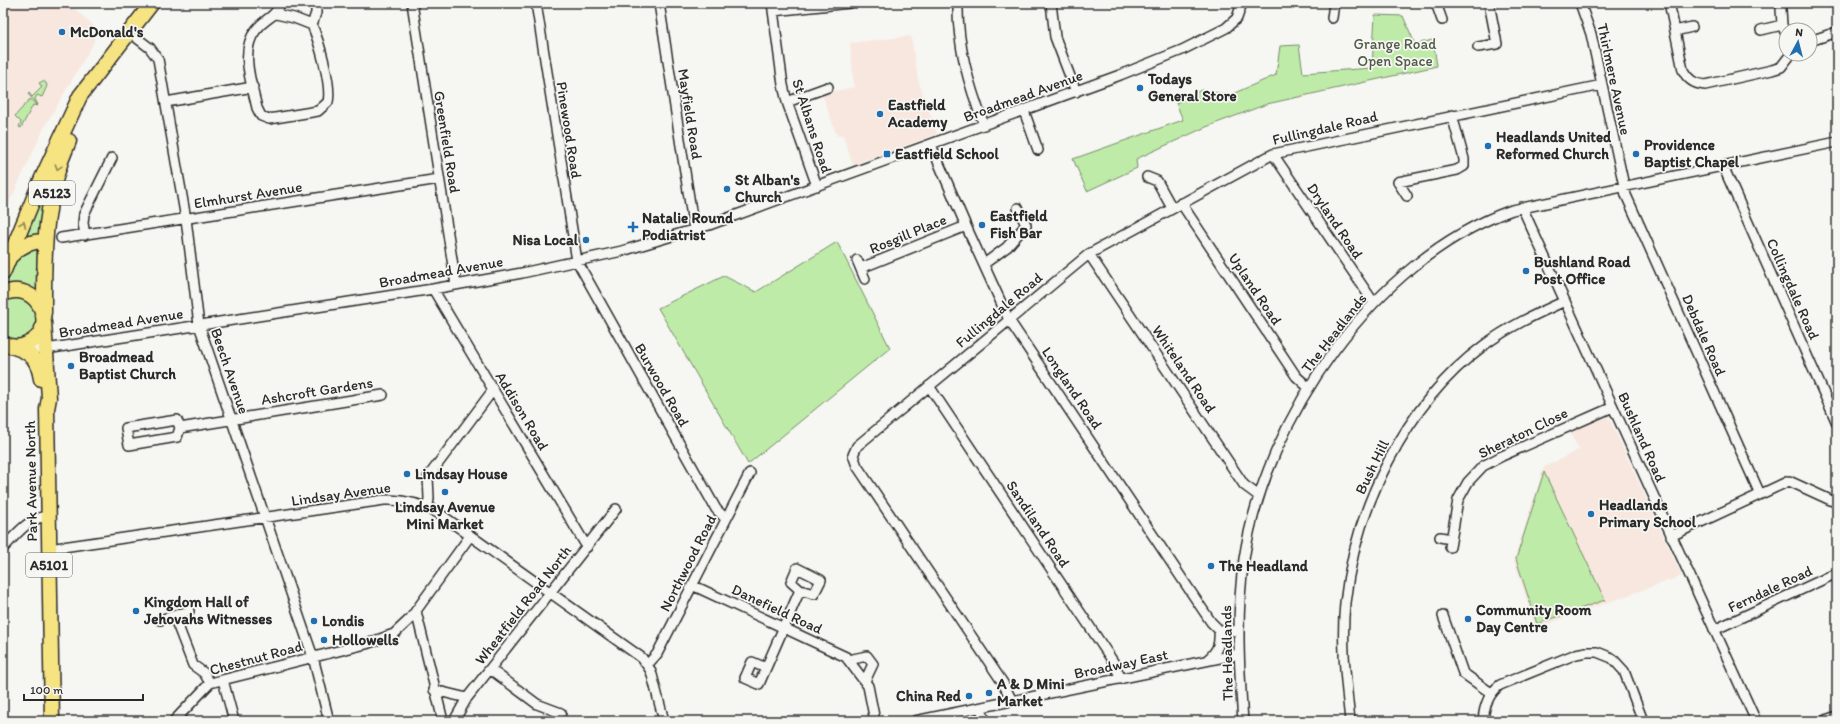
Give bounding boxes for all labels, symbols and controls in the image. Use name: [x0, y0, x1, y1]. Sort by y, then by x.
street label: Thirlmere Avenue: [1593, 21, 1635, 137]
north arrow: [1778, 22, 1818, 62]
place label: McDonald's: [70, 23, 144, 41]
text: N: [1795, 26, 1804, 39]
marker: McDonald's: [57, 27, 67, 37]
park label: Grange Road Open Space: [1353, 35, 1437, 70]
street label: Broadmead Avenue: [961, 66, 1085, 126]
street label: Mayfield Road: [674, 67, 706, 161]
place label: Todays General Store: [1147, 70, 1237, 105]
street label: St Albans Road: [788, 77, 836, 175]
street label: Pinewood Road: [552, 80, 586, 180]
marker: Todays General Store: [1135, 83, 1145, 93]
street label: Greenfield Road: [430, 90, 464, 194]
place label: Eastfield Academy: [887, 96, 948, 132]
street label: Fullingdale Road: [1270, 107, 1380, 149]
marker: Eastfield Academy: [875, 109, 885, 119]
place label: Headlands United Reformed Church: [1496, 128, 1612, 163]
place label: Providence Baptist Chapel: [1644, 136, 1740, 172]
marker: Headlands United Reformed Church: [1483, 141, 1493, 151]
place label: Eastfield School: [895, 145, 999, 163]
marker: Eastfield School: [882, 149, 892, 159]
marker: Providence Baptist Chapel: [1631, 149, 1641, 159]
one-way arrow: [55, 164, 63, 171]
place label: St Alban's Church: [735, 171, 800, 206]
street label: Elmhurst Avenue: [193, 178, 303, 212]
street label: Dryland Road: [1303, 180, 1367, 262]
road number: A5123: [29, 181, 75, 205]
marker: St Alban's Church: [722, 184, 732, 194]
place label: Eastfield Fish Bar: [990, 207, 1048, 242]
place label: Natalie Round Podiatrist: [642, 209, 734, 244]
street label: Rosgill Place: [867, 210, 949, 258]
marker: Eastfield Fish Bar: [977, 220, 987, 230]
one-way arrow: [19, 221, 27, 228]
marker: Natalie Round Podiatrist: [627, 221, 639, 233]
place label: Nisa Local: [513, 231, 579, 249]
marker: Nisa Local: [581, 235, 591, 245]
street label: Collingdale Road: [1763, 235, 1824, 343]
street label: Upland Road: [1224, 250, 1286, 328]
street label: Broadmead Avenue: [378, 252, 504, 292]
place label: Bushland Road Post Office: [1534, 253, 1631, 288]
marker: Bushland Road Post Office: [1521, 266, 1531, 276]
street label: Fullingdale Road: [952, 268, 1047, 352]
street label: The Headlands: [1297, 290, 1371, 376]
street label: Debdale Road: [1678, 291, 1730, 379]
street label: Broadmead Avenue: [57, 304, 185, 342]
street label: Whiteland Road: [1148, 322, 1220, 416]
street label: Beech Avenue: [207, 326, 253, 416]
street label: Burwood Road: [631, 340, 693, 430]
street label: Longland Road: [1038, 343, 1106, 433]
place label: Broadmead Baptist Church: [79, 348, 176, 384]
marker: Broadmead Baptist Church: [66, 361, 76, 371]
street label: Addison Road: [491, 368, 553, 454]
street label: Ashcroft Gardens: [260, 373, 375, 409]
street label: Bushland Road: [1614, 389, 1670, 485]
street label: Sheraton Close: [1475, 404, 1571, 462]
street label: Park Avenue North: [21, 420, 41, 542]
street label: Bush Hill: [1351, 436, 1393, 497]
place label: Lindsay House: [415, 465, 508, 484]
marker: Lindsay House: [402, 469, 412, 479]
street label: Sandiland Road: [1002, 477, 1074, 571]
street label: Lindsay Avenue: [290, 478, 392, 510]
marker: Lindsay Avenue Mini Market: [440, 487, 450, 497]
place label: Headlands Primary School: [1599, 496, 1697, 532]
place label: Lindsay Avenue Mini Market: [395, 498, 495, 533]
marker: Headlands Primary School: [1586, 509, 1596, 519]
street label: Northwood Road: [656, 512, 720, 614]
street label: Wheatfield Road North: [471, 542, 575, 668]
road number: A5101: [26, 553, 72, 577]
place label: The Headland: [1218, 557, 1309, 575]
marker: The Headland: [1206, 561, 1216, 571]
street label: Ferndale Road: [1725, 562, 1815, 616]
street label: Danefield Road: [729, 580, 826, 638]
place label: Kingdom Hall of Jehovahs Witnesses: [143, 593, 272, 628]
place label: Community Room Day Centre: [1476, 601, 1592, 637]
street label: The Headlands: [1217, 605, 1237, 701]
marker: Kingdom Hall of Jehovahs Witnesses: [131, 606, 141, 616]
place label: Londis: [322, 612, 365, 630]
marker: Community Room Day Centre: [1463, 614, 1473, 624]
marker: Londis: [309, 616, 319, 626]
place label: Hollowells: [332, 631, 399, 649]
marker: Hollowells: [319, 635, 329, 645]
street label: Chestnut Road: [208, 637, 304, 679]
street label: Broadway East: [1072, 645, 1170, 683]
place label: A & D Mini Market: [996, 675, 1065, 710]
scale bar: [24, 676, 143, 702]
text: 100 m: [30, 683, 63, 697]
place label: China Red: [896, 687, 962, 705]
marker: A & D Mini Market: [984, 688, 994, 698]
marker: China Red: [964, 691, 974, 701]

